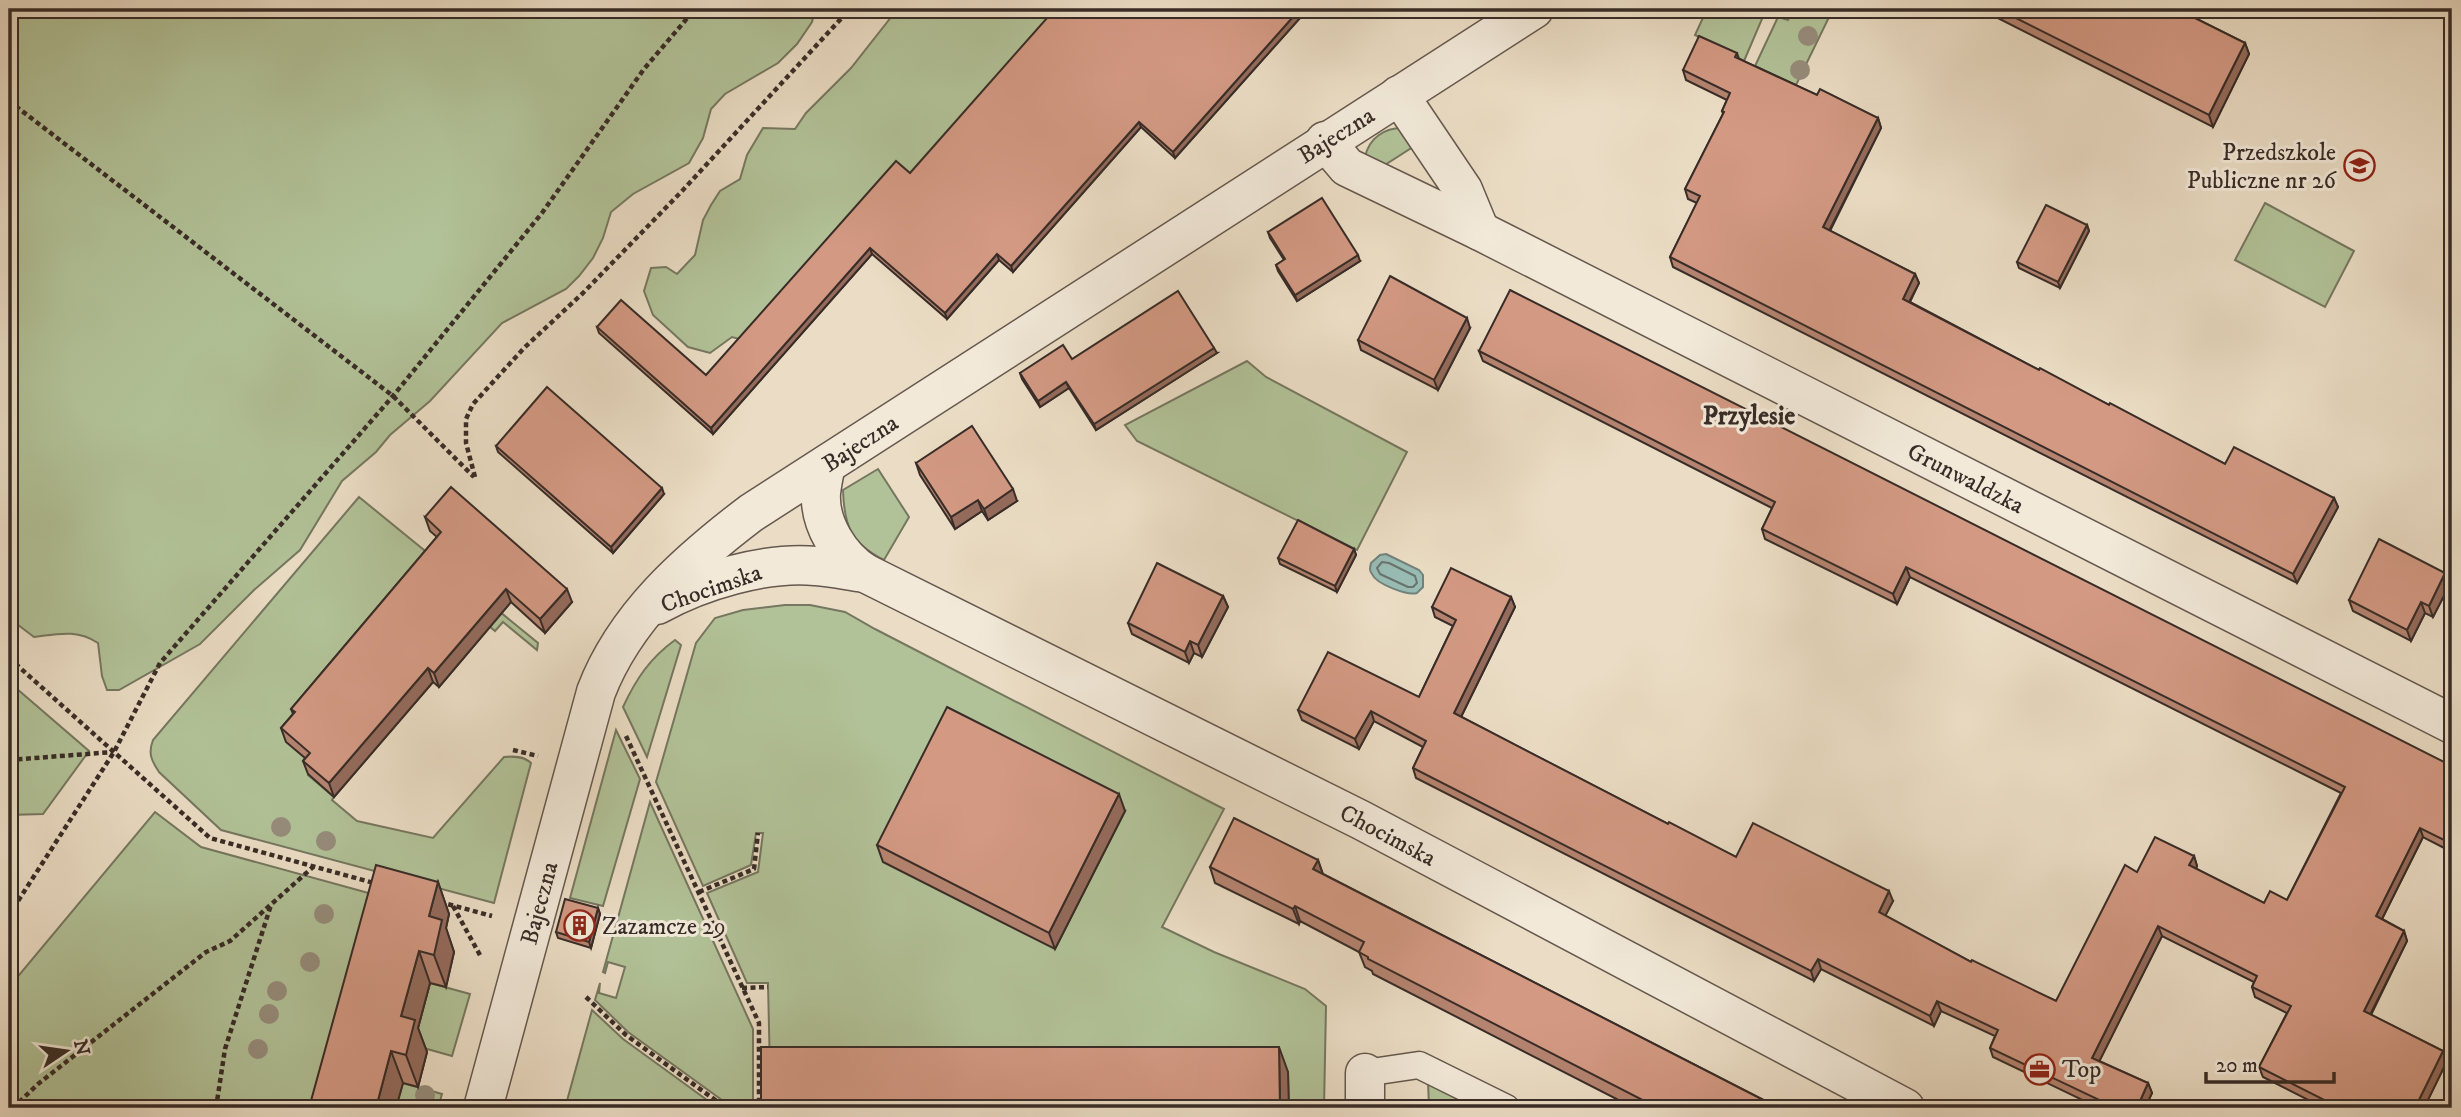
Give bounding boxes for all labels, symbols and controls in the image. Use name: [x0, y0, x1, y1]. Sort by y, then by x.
street label: Bajeczna: [1293, 100, 1381, 171]
place label: Przedszkole Publiczne nr 26: [2187, 138, 2338, 196]
school or university icon: Przedszkole Publiczne nr 26: [2342, 149, 2376, 183]
district label: Przylesie: [1703, 400, 1795, 433]
street label: Bajeczna: [817, 408, 905, 479]
street label: Grunwaldzka: [1902, 437, 2030, 521]
street label: Chocimska: [657, 557, 767, 620]
street label: Chocimska: [1334, 798, 1442, 874]
street label: Bajeczna: [515, 858, 566, 948]
building icon: Zazamcze 29: [562, 909, 596, 943]
place label: Zazamcze 29: [602, 912, 726, 942]
north arrow: [32, 1016, 102, 1086]
text: N: [68, 1037, 94, 1058]
scale bar: [2206, 1040, 2333, 1084]
office icon: Top: [2022, 1052, 2056, 1086]
text: 20 m: [2216, 1053, 2258, 1079]
place label: Top: [2062, 1055, 2101, 1085]

